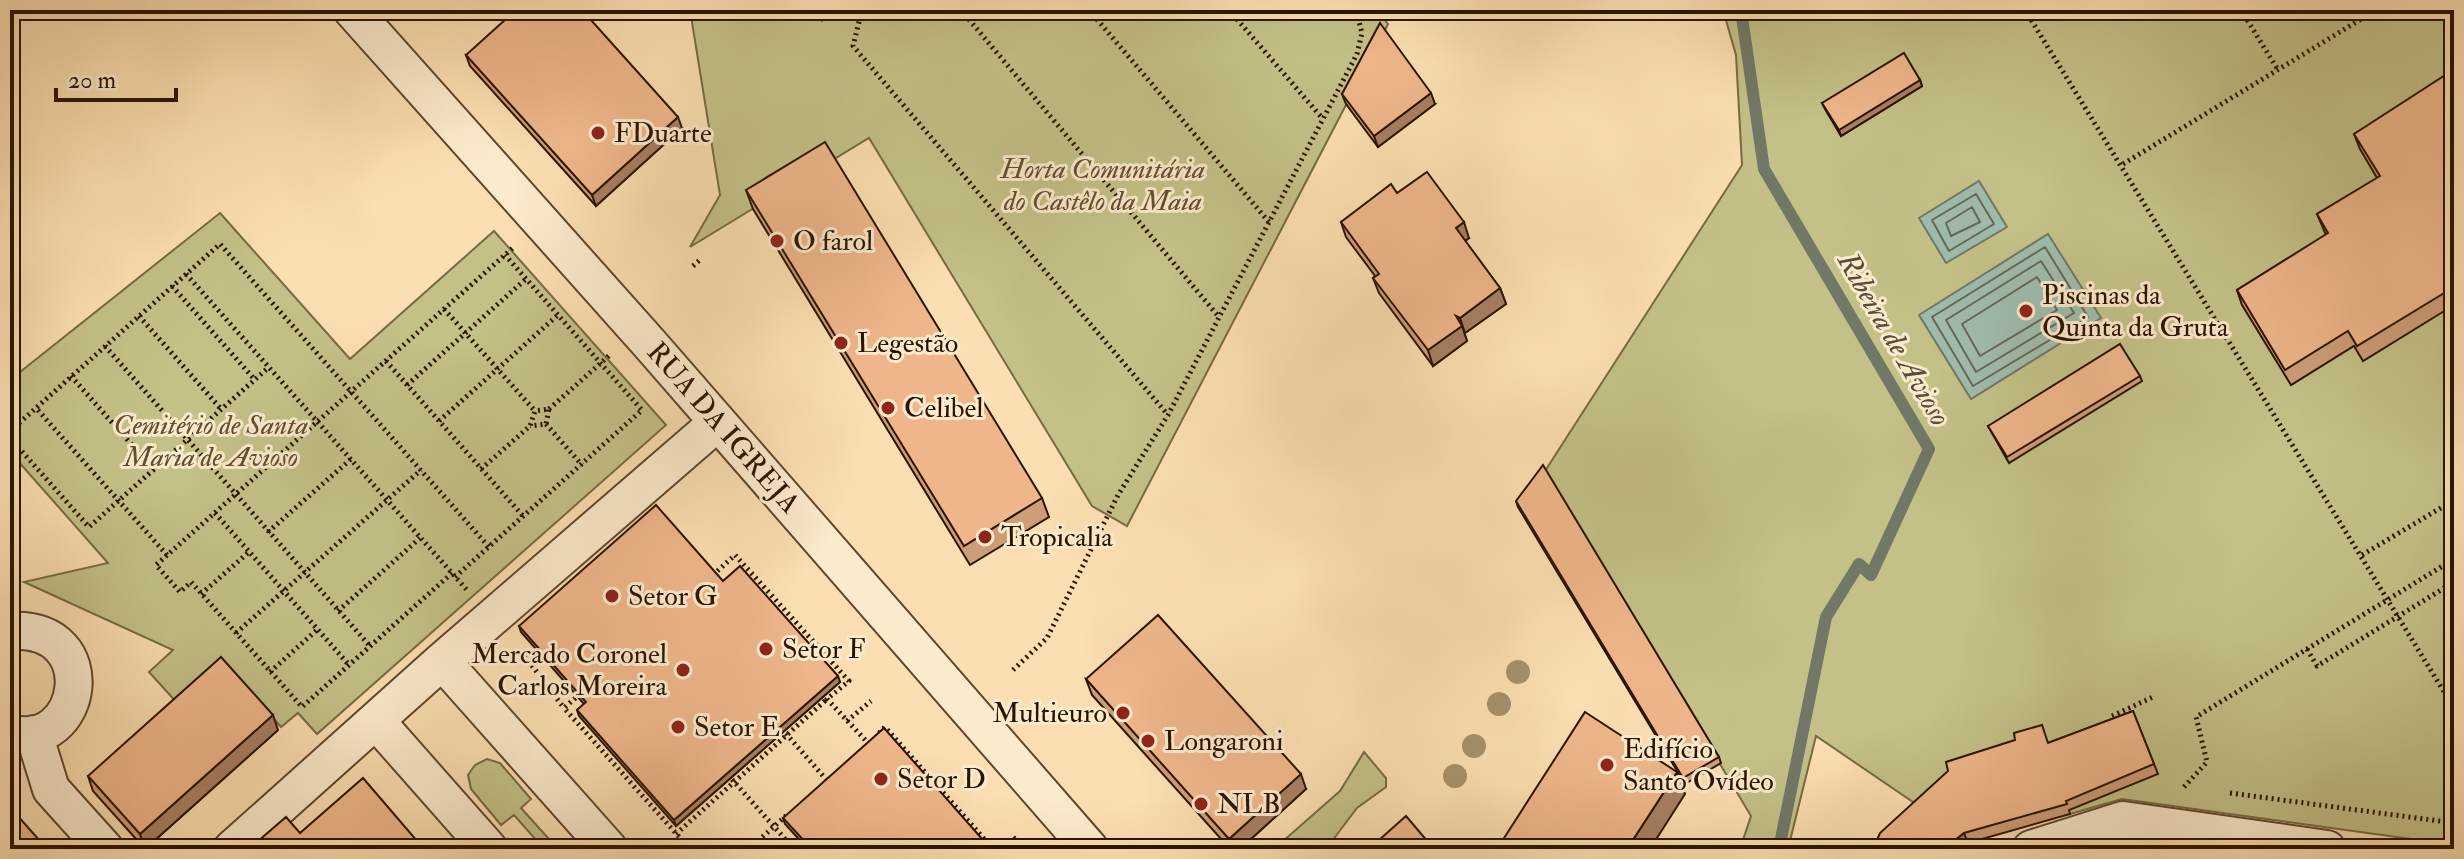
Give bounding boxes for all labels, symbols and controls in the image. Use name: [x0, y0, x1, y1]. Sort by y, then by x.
scale bar: [56, 52, 176, 102]
text: 20 m: [68, 65, 117, 96]
place label: FDuarte: [614, 116, 712, 151]
marker: FDuarte: [589, 124, 607, 142]
park label: Horta Comunitária do Castêlo da Maia: [999, 152, 1205, 219]
place label: O farol: [793, 224, 873, 259]
marker: O farol: [768, 232, 786, 250]
water label: Ribeira de Avioso: [1829, 245, 1959, 433]
place label: Piscinas da Quinta da Gruta: [2042, 278, 2229, 345]
marker: Piscinas da Quinta da Gruta: [2017, 302, 2035, 320]
place label: Legestão: [857, 326, 958, 361]
marker: Legestão: [832, 334, 850, 352]
street label: RUA DA IGREJA: [639, 335, 807, 521]
place label: Celibel: [904, 391, 983, 426]
marker: Celibel: [879, 399, 897, 417]
park label: Cemitério de Santa Maria de Avioso: [114, 408, 308, 475]
place label: Tropicalia: [1001, 520, 1113, 555]
marker: Tropicalia: [976, 528, 994, 546]
place label: Setor G: [628, 579, 718, 614]
marker: Setor G: [603, 587, 621, 605]
place label: Setor F: [782, 632, 866, 667]
place label: Mercado Coronel Carlos Moreira: [471, 637, 667, 704]
marker: Setor F: [757, 640, 775, 658]
marker: Mercado Coronel Carlos Moreira: [674, 661, 692, 679]
place label: Multieuro: [992, 696, 1107, 731]
marker: Multieuro: [1114, 704, 1132, 722]
place label: Setor E: [694, 710, 780, 745]
marker: Setor E: [669, 718, 687, 736]
place label: Longaroni: [1164, 724, 1283, 759]
marker: Longaroni: [1139, 732, 1157, 750]
place label: Edifício Santo Ovídeo: [1623, 732, 1774, 799]
marker: Edifício Santo Ovídeo: [1598, 756, 1616, 774]
place label: Setor D: [897, 762, 986, 797]
marker: Setor D: [872, 770, 890, 788]
place label: NLB: [1217, 787, 1281, 822]
marker: NLB: [1192, 795, 1210, 813]

